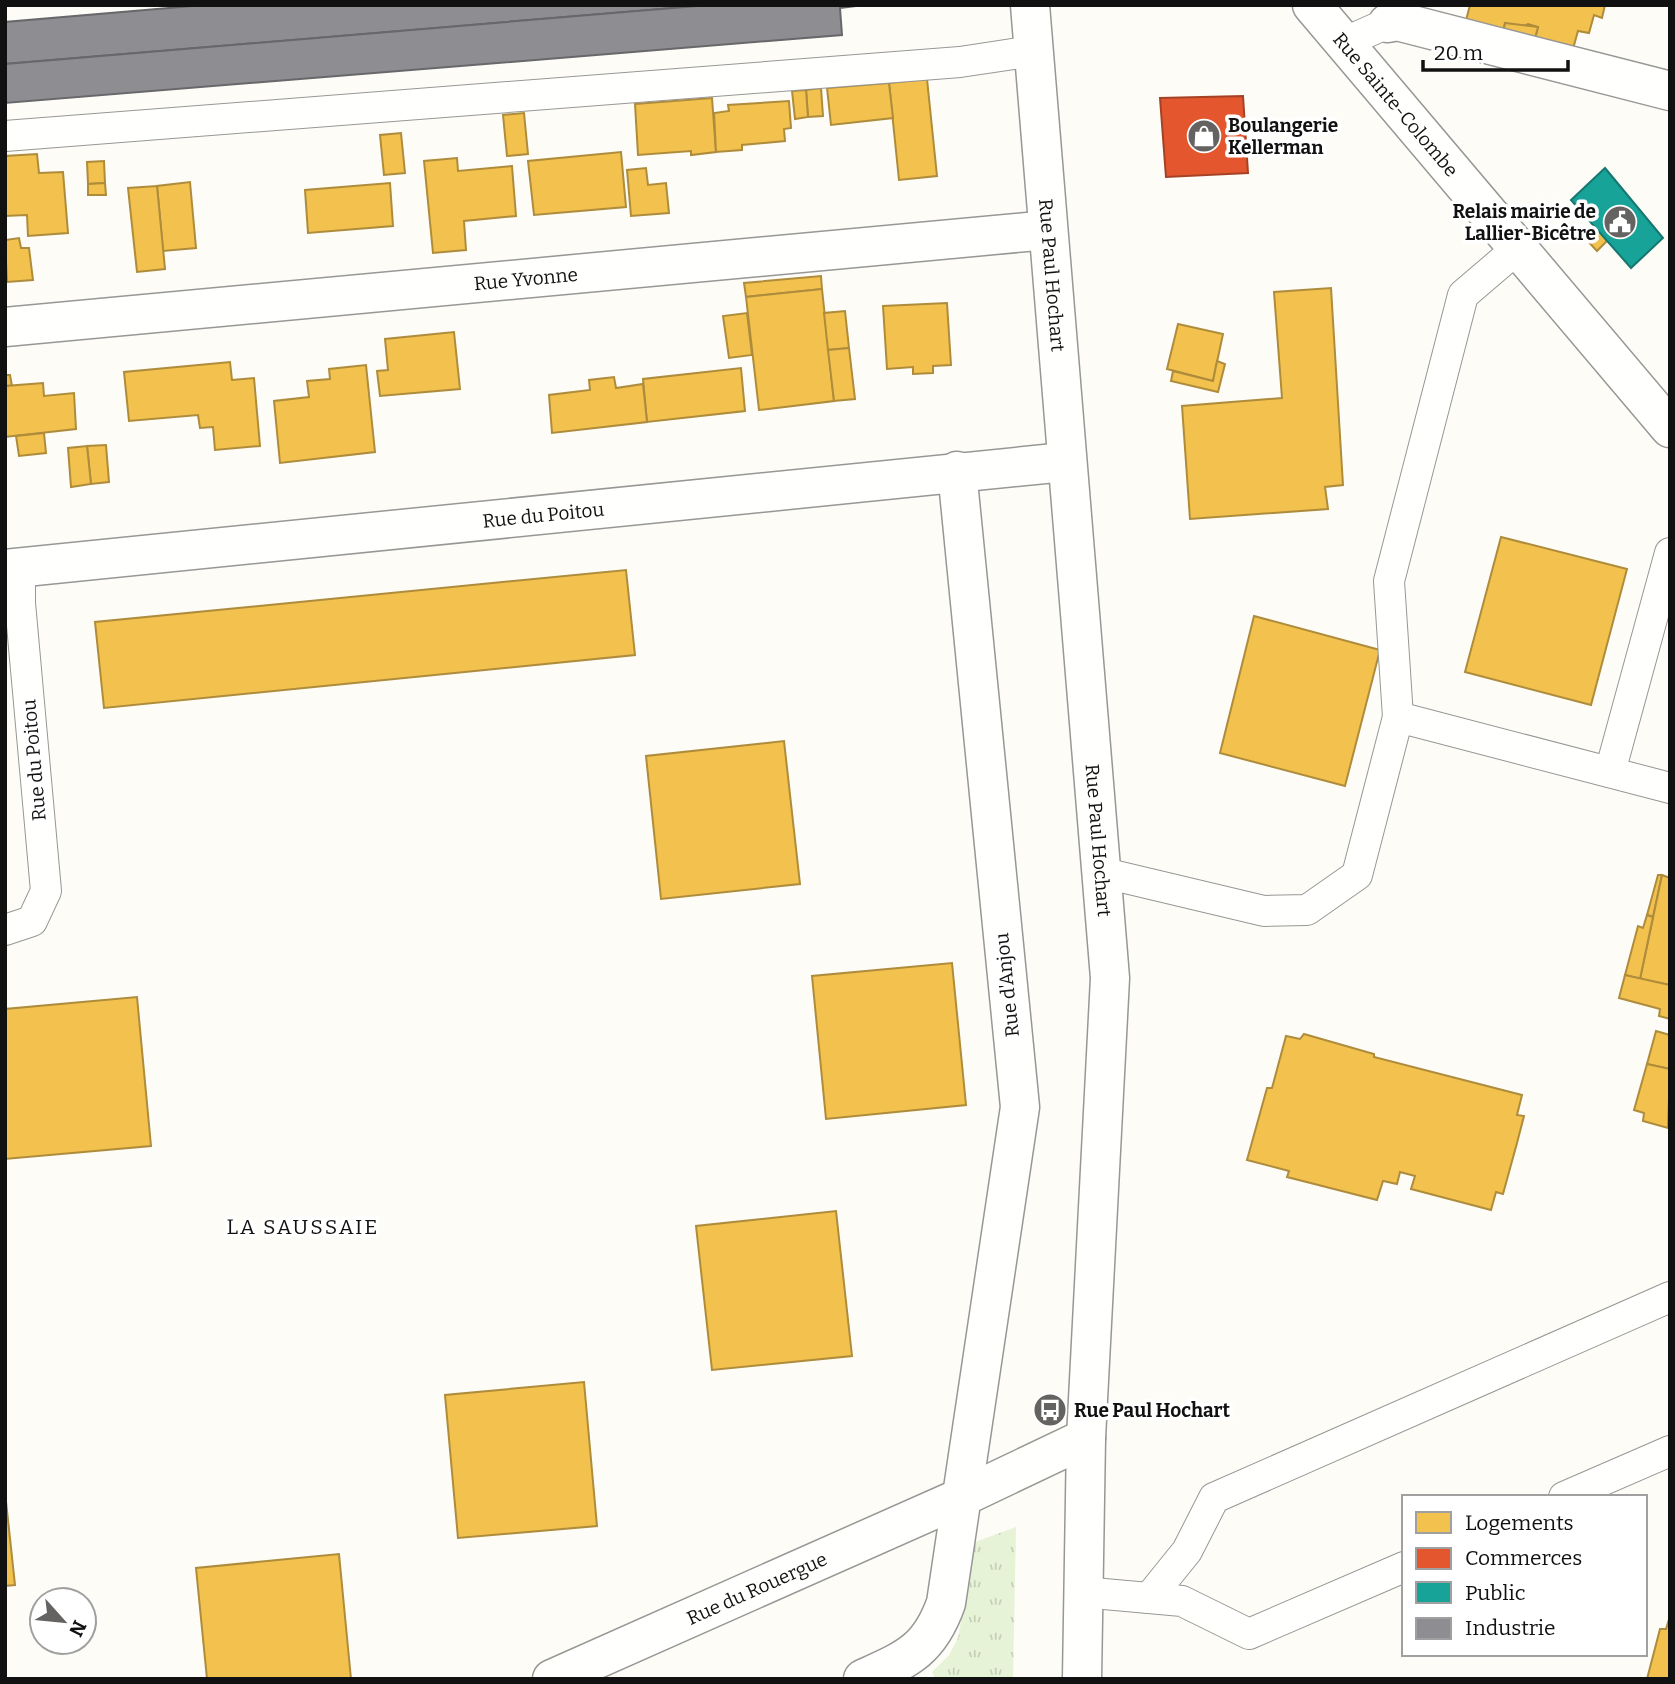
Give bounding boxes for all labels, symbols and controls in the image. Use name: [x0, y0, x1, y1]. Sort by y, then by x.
street label: Rue Sainte-Colombe: [1329, 27, 1463, 181]
scale bar: [1423, 28, 1568, 72]
text: 20 m: [1434, 40, 1483, 66]
place label: Boulangerie Kellerman: [1228, 114, 1338, 159]
shop icon: Boulangerie Kellerman: [1185, 117, 1223, 155]
street label: Rue Paul Hochart: [1034, 198, 1070, 352]
place label: Relais mairie de Lallier-Bicêtre: [1453, 200, 1596, 245]
public building icon: Relais mairie de Lallier-Bicêtre: [1601, 203, 1639, 241]
street label: Rue Yvonne: [473, 262, 579, 295]
street label: Rue du Poitou: [481, 497, 605, 532]
street label: Rue du Poitou: [17, 698, 51, 822]
street label: Rue Paul Hochart: [1081, 763, 1116, 918]
street label: Rue d'Anjou: [990, 932, 1024, 1038]
district label: LA SAUSSAIE: [227, 1214, 379, 1240]
bus stop icon: Rue Paul Hochart: [1031, 1391, 1069, 1429]
place label: Rue Paul Hochart: [1074, 1399, 1231, 1422]
legend: [1402, 1495, 1647, 1656]
text: Logements: [1465, 1510, 1574, 1536]
text: Commerces: [1465, 1545, 1582, 1571]
street label: Rue du Rouergue: [683, 1547, 830, 1629]
text: Public: [1465, 1580, 1526, 1606]
north arrow: [28, 1586, 98, 1656]
text: Industrie: [1465, 1615, 1556, 1641]
text: N: [64, 1617, 91, 1641]

